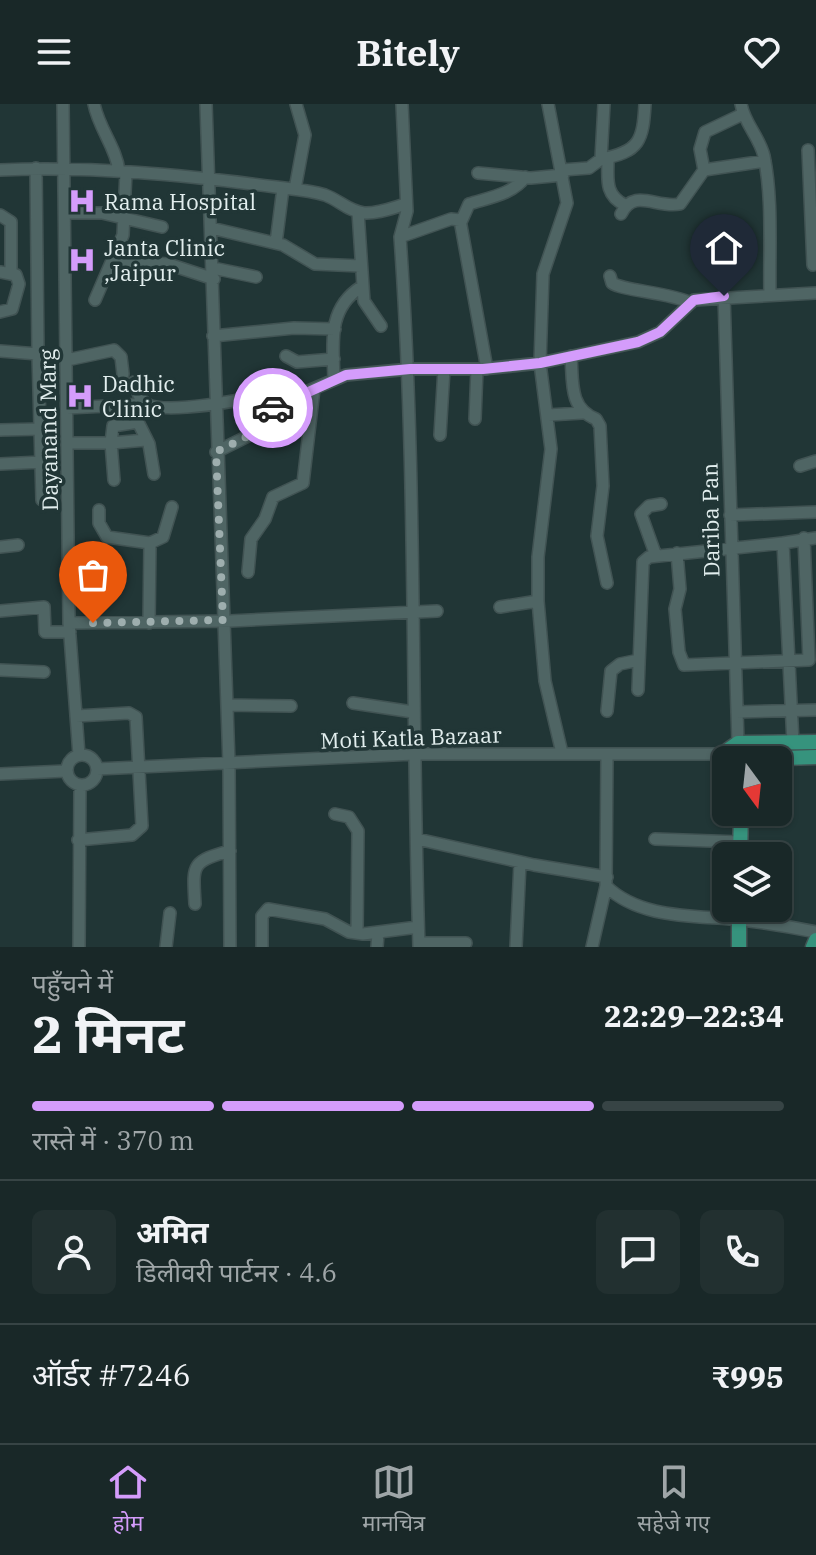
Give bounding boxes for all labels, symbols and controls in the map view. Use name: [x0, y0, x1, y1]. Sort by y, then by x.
text: Bitely: [356, 29, 460, 76]
icon: menu: [32, 30, 76, 74]
icon: heart: [740, 30, 784, 74]
hospital icon: Rama Hospital: [67, 186, 97, 216]
place label: Rama Hospital: [104, 187, 256, 216]
pin: [690, 214, 758, 296]
icon: home: [702, 226, 746, 270]
place label: Janta Clinic ,Jaipur: [104, 233, 225, 287]
hospital icon: Janta Clinic ,Jaipur: [67, 245, 97, 275]
street label: Dayanand Marg: [32, 349, 64, 511]
courier: [233, 368, 313, 448]
place label: Dadhic Clinic: [102, 369, 175, 423]
hospital icon: Dadhic Clinic: [65, 381, 95, 411]
icon: car: [251, 386, 295, 430]
street label: Dariba Pan: [695, 463, 725, 577]
pin: [59, 541, 127, 623]
icon: bag: [71, 553, 115, 597]
street label: Moti Katla Bazaar: [320, 719, 502, 755]
north arrow: [712, 746, 792, 826]
map controls: [712, 746, 792, 922]
button: layers: [712, 842, 792, 922]
text: पहुँचने में: [32, 966, 113, 1000]
text: 22:29–22:34: [604, 996, 784, 1035]
text: 2 मिनट: [32, 1000, 184, 1067]
text: रास्ते में · 370 m: [32, 1123, 194, 1157]
button: person: [32, 1210, 116, 1294]
button: chat: [596, 1210, 680, 1294]
button: phone: [700, 1210, 784, 1294]
text: अमित: [136, 1212, 209, 1251]
text: डिलीवरी पार्टनर · 4.6: [136, 1255, 337, 1289]
text: ऑर्डर #7246: [32, 1355, 191, 1394]
text: ₹995: [711, 1357, 784, 1396]
tab: होम: [106, 1460, 150, 1540]
tab: मानचित्र: [362, 1460, 425, 1540]
tab: सहेजे गए: [637, 1460, 710, 1540]

